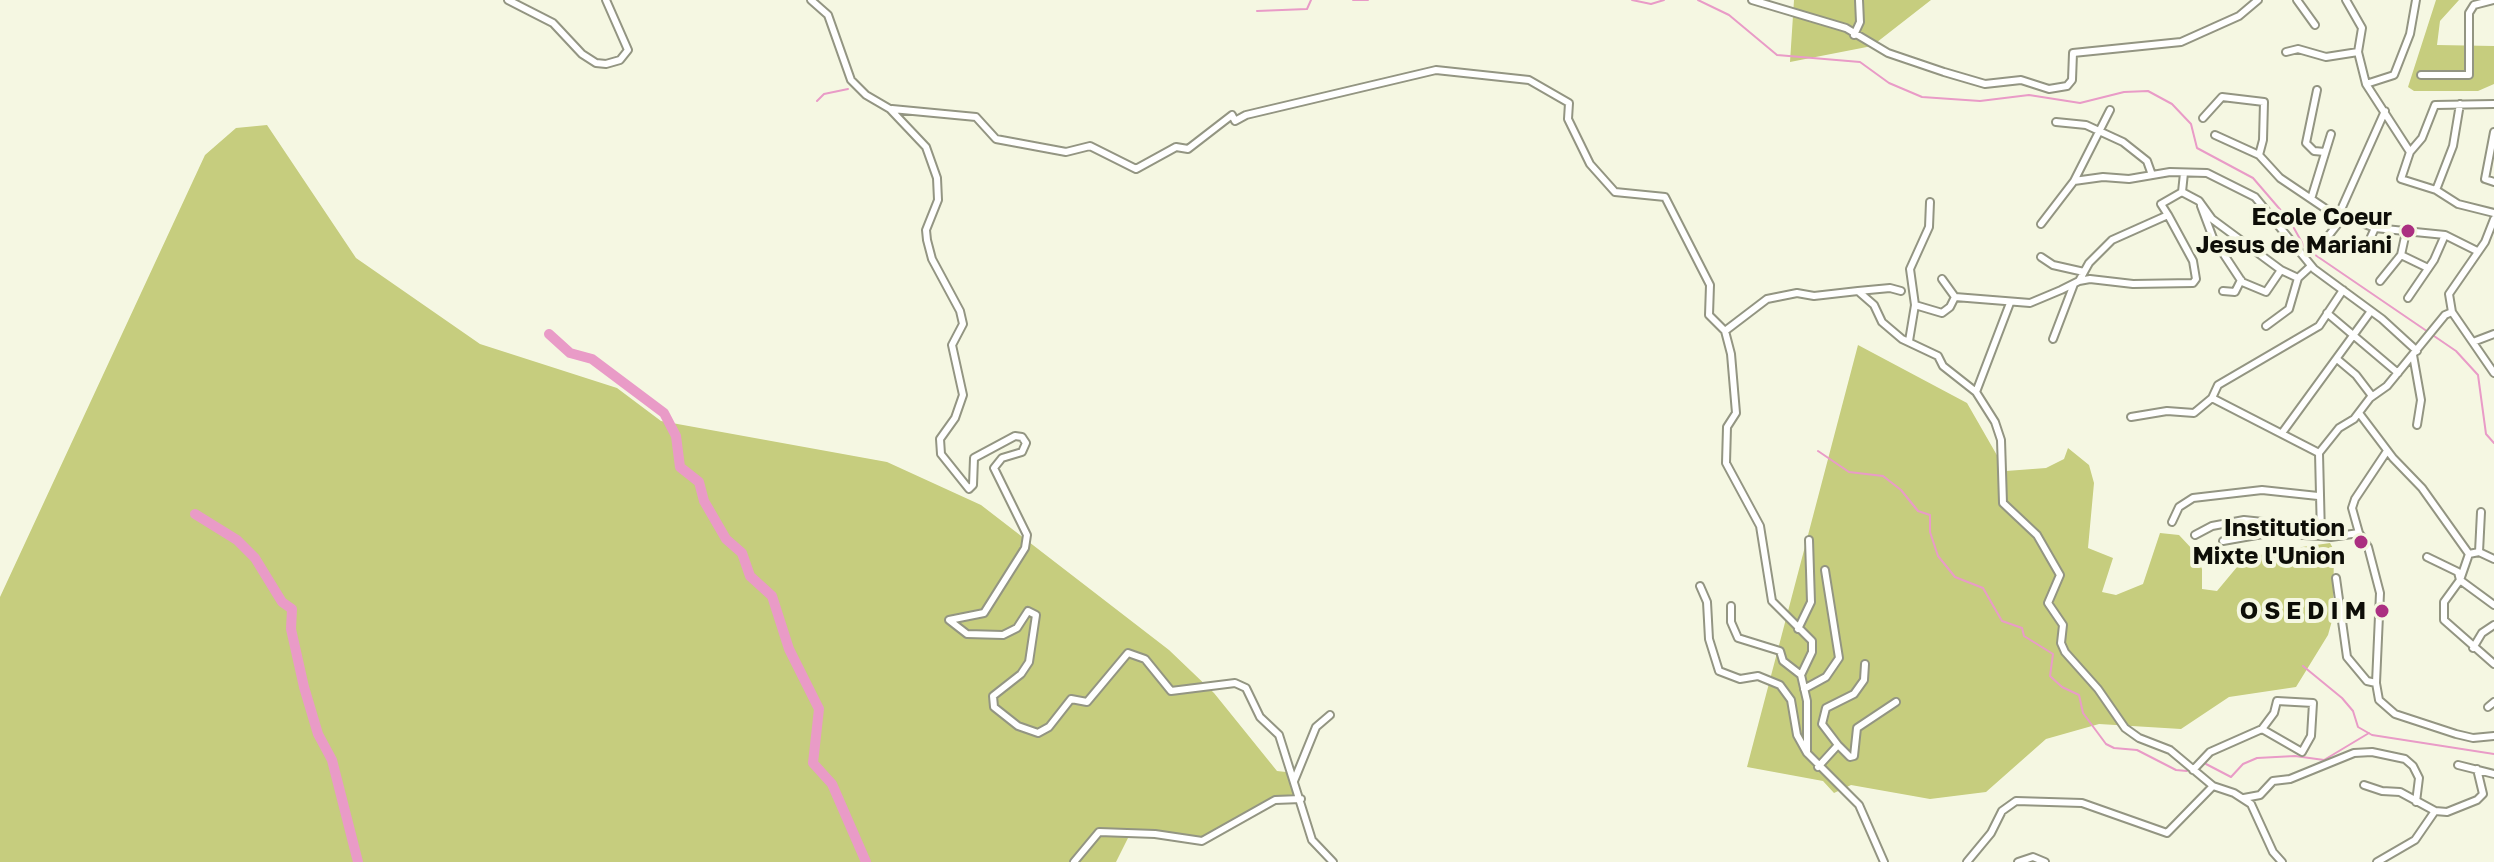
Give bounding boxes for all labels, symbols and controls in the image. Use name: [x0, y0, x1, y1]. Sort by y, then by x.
place label: Ecole Coeur Jesus de Mariani: [2196, 203, 2392, 259]
marker: Ecole Coeur Jesus de Mariani: [2399, 222, 2417, 240]
place label: Institution Mixte l'Union: [2193, 514, 2345, 570]
marker: Institution Mixte l'Union: [2352, 533, 2370, 551]
place label: O S E D I M: [2240, 597, 2366, 625]
marker: O S E D I M: [2373, 602, 2391, 620]

